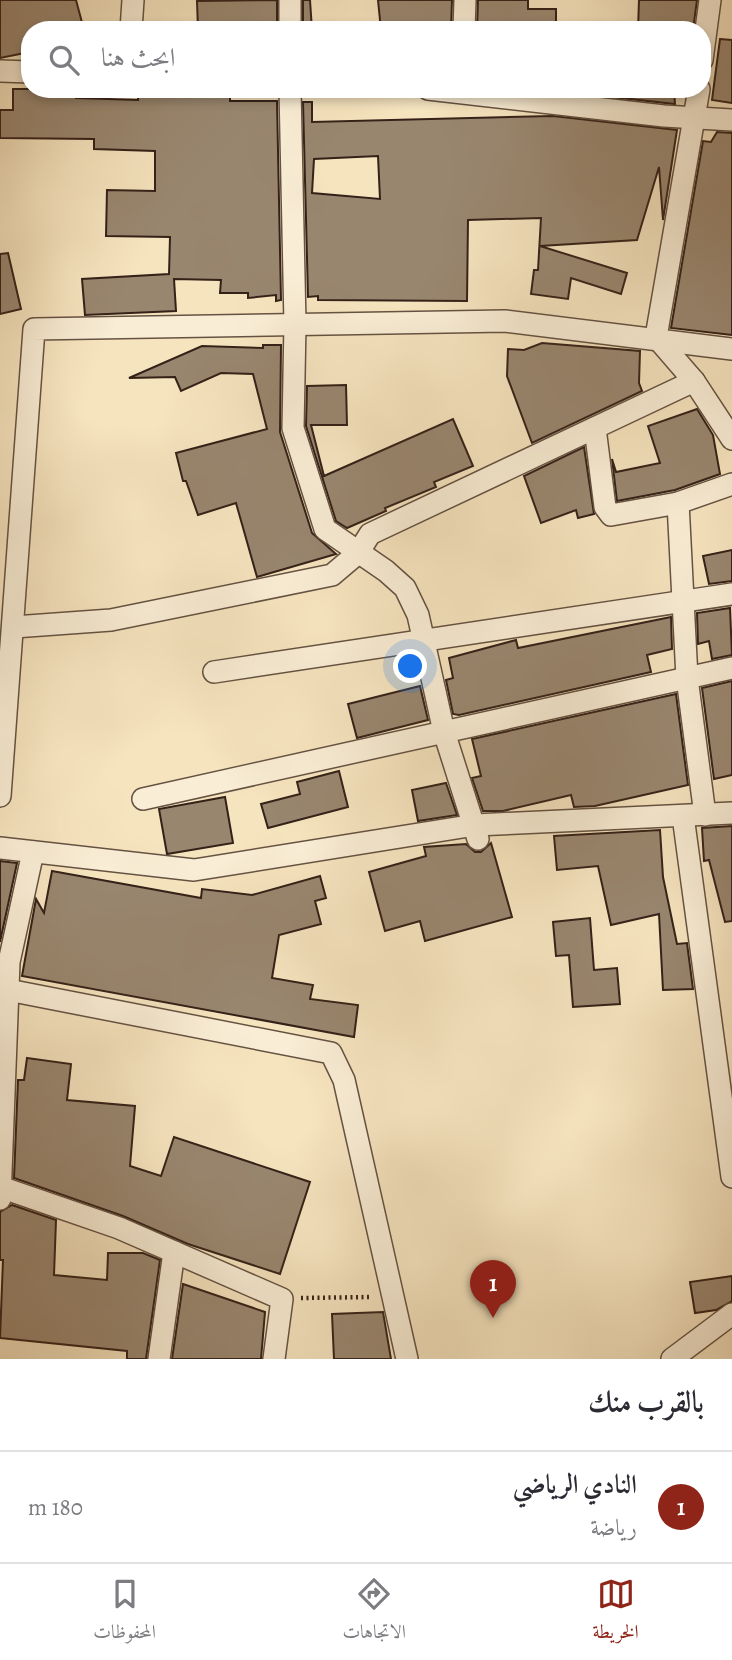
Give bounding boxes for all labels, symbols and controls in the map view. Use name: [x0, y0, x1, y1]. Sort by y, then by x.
search box: [21, 21, 711, 98]
text: ابحث هنا: [101, 40, 176, 75]
icon: search: [45, 41, 83, 79]
your location: [393, 649, 427, 683]
pin: 1: [470, 1260, 516, 1318]
text: بالقرب منك: [588, 1382, 704, 1422]
text: النادي الرياضي: [513, 1467, 637, 1502]
text: 180 m: [28, 1492, 83, 1523]
text: 1: [677, 1492, 685, 1523]
text: رياضة: [591, 1512, 637, 1543]
tab: المحفوظات: [93, 1575, 156, 1650]
tab: الاتجاهات: [343, 1575, 406, 1650]
tab: الخريطة: [592, 1575, 639, 1650]

